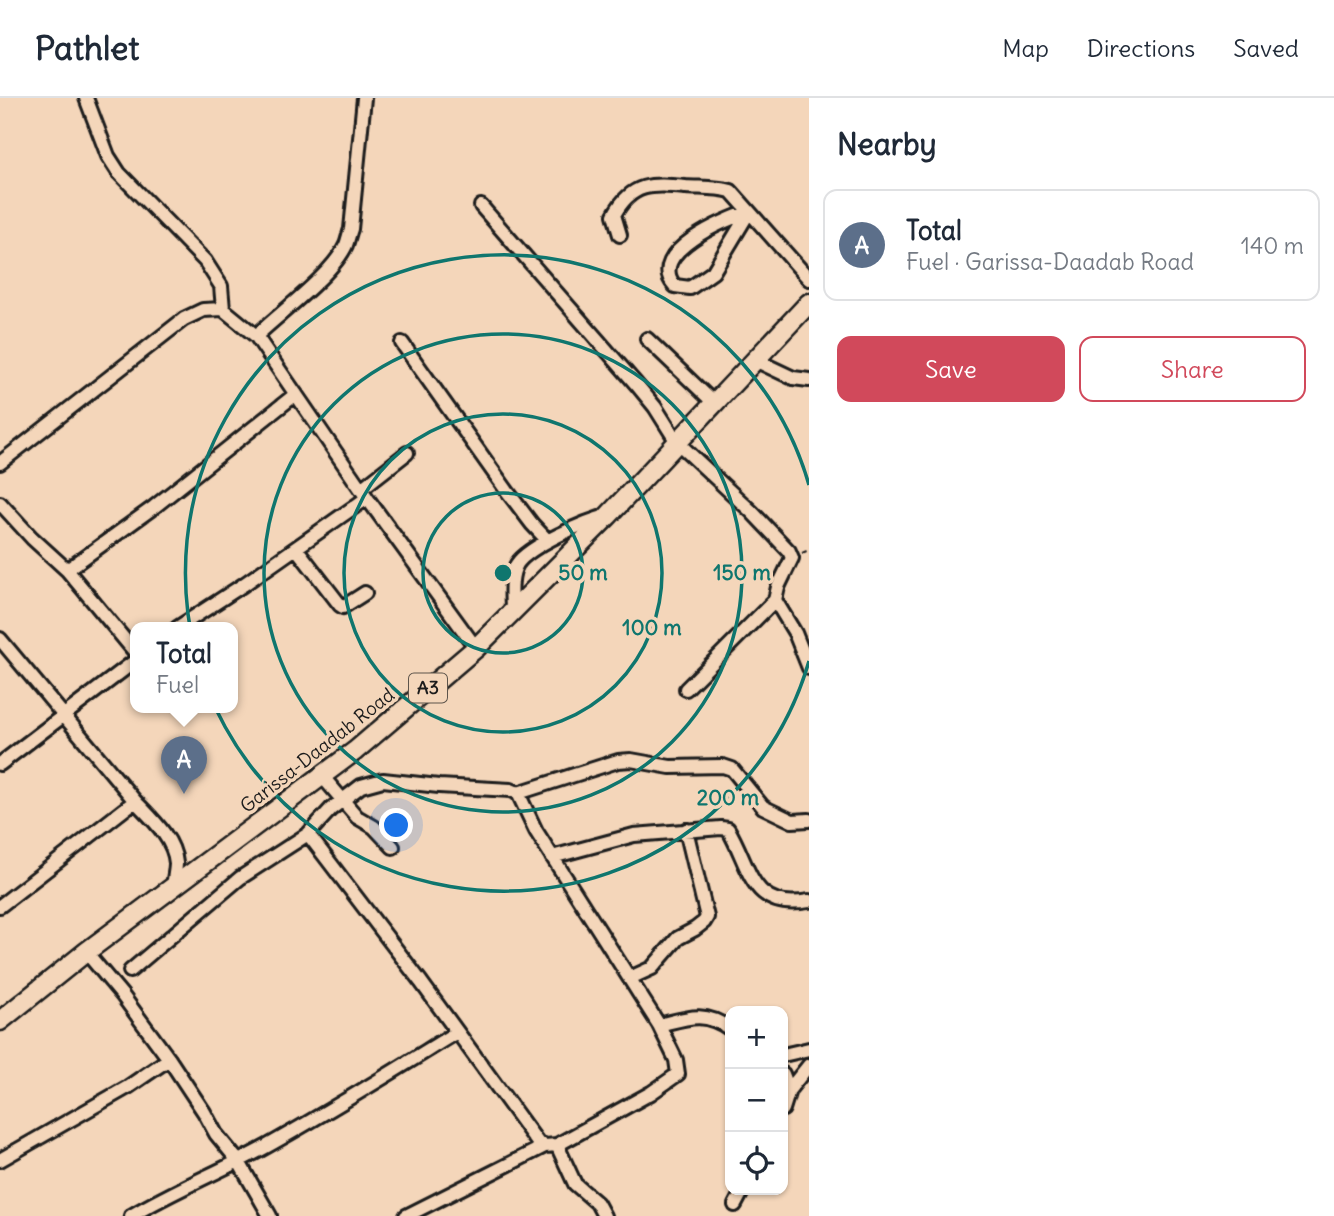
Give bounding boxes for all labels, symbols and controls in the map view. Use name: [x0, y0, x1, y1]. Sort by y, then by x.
text: Pathlet: [35, 27, 139, 69]
text: Map: [1002, 33, 1049, 63]
text: Directions: [1087, 33, 1195, 63]
text: Saved: [1233, 33, 1299, 63]
text: Nearby: [837, 125, 937, 163]
text: Total: [906, 214, 962, 247]
text: A: [855, 231, 869, 260]
text: 140 m: [1241, 231, 1304, 260]
text: Fuel · Garissa-Daadab Road: [906, 247, 1194, 276]
button: Save: [837, 336, 1065, 402]
button: Share: [1079, 336, 1306, 402]
text: 50 m: [558, 559, 608, 586]
text: 150 m: [713, 559, 771, 586]
centre of rings: [491, 561, 515, 585]
text: 100 m: [622, 614, 682, 641]
popup: [130, 622, 238, 713]
text: Total: [156, 637, 212, 670]
text: Fuel: [156, 670, 199, 699]
road number: A3: [409, 674, 447, 702]
street label: Garissa-Daadab Road: [235, 682, 399, 818]
pin: A: [161, 736, 207, 794]
text: 200 m: [697, 784, 760, 811]
your location: [379, 808, 413, 842]
map controls: [725, 1006, 788, 1195]
button: +: [725, 1006, 788, 1069]
button: −: [725, 1069, 788, 1132]
button: locate: [725, 1132, 788, 1195]

